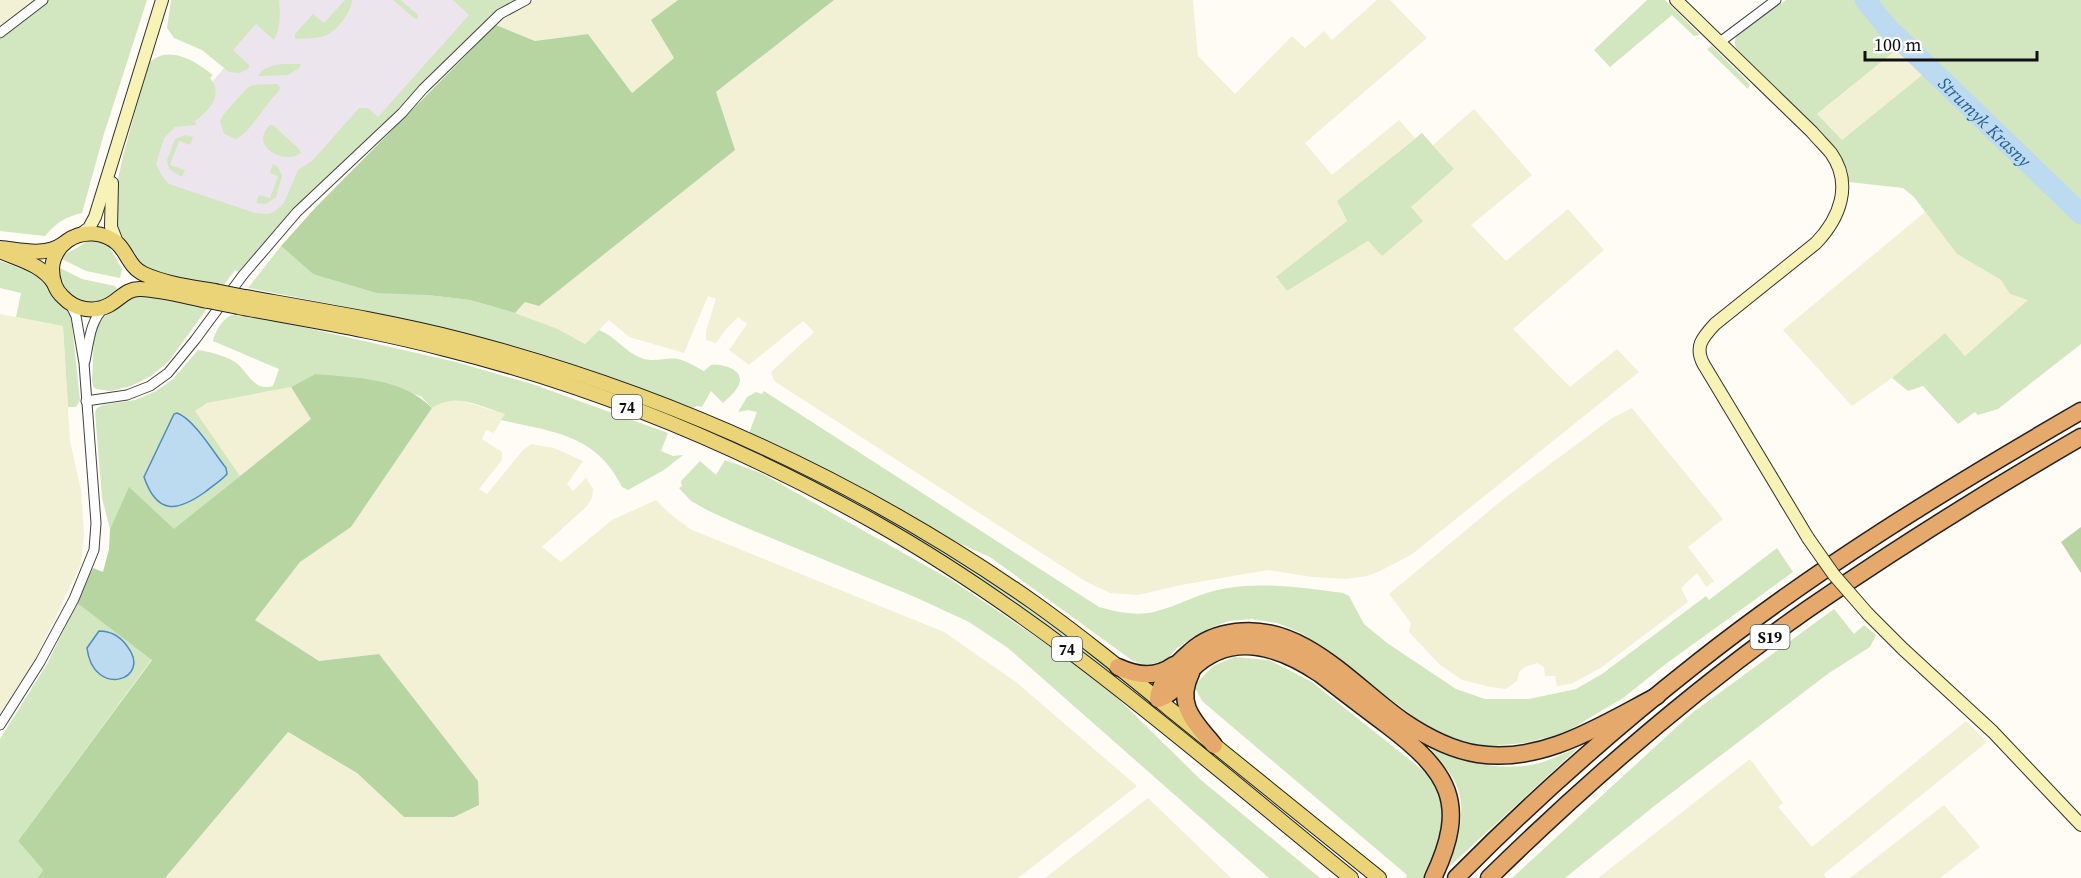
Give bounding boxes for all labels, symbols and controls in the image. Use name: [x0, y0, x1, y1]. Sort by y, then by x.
scale bar: [1865, 24, 2038, 62]
text: 100 m: [1874, 32, 1921, 57]
water label: Strumyk Krasny: [1933, 71, 2037, 172]
road number: 74: [612, 395, 642, 419]
road number: S19: [1750, 625, 1790, 649]
road number: 74: [1052, 637, 1082, 661]

